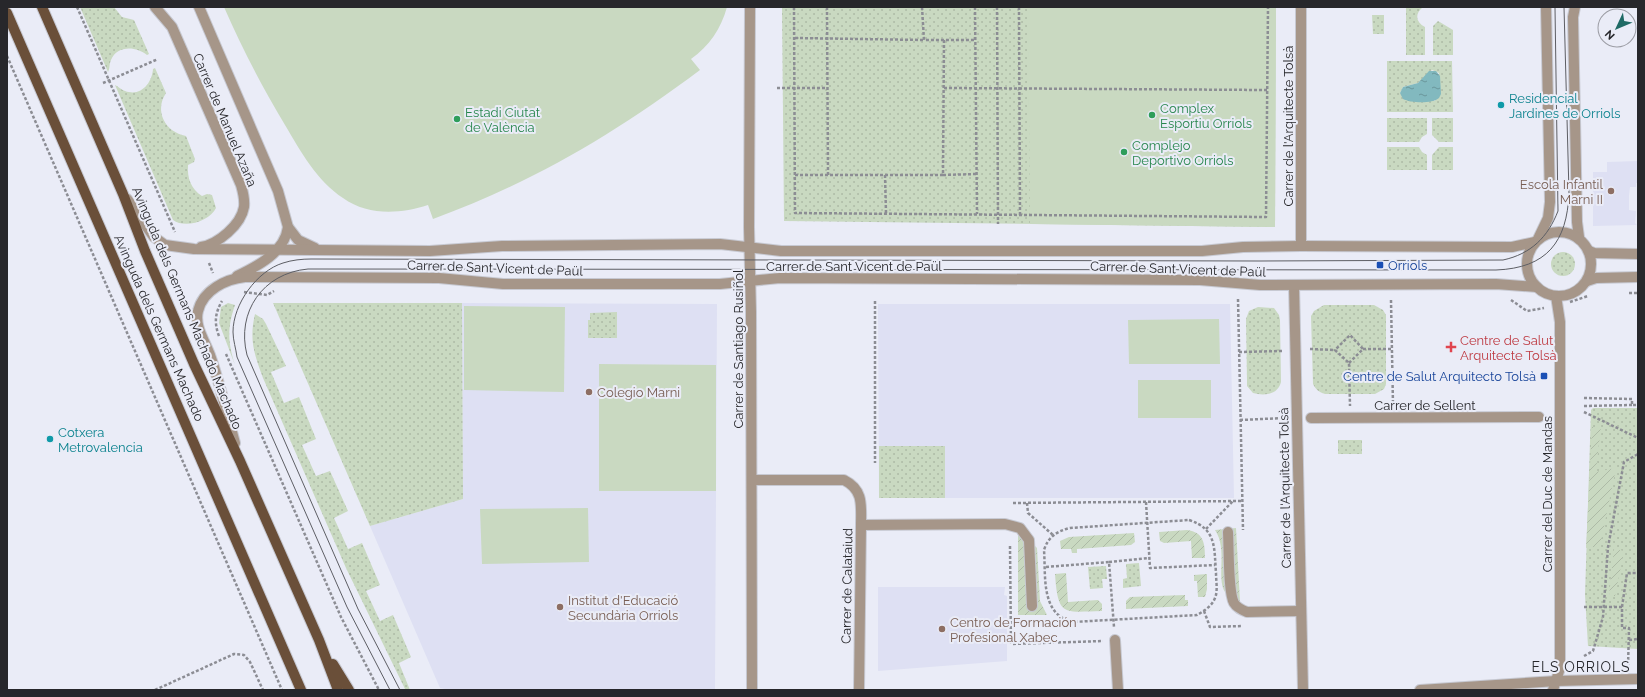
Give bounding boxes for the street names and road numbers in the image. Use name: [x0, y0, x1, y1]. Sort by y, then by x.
street label: Carrer de l'Arquitecte Tolsà: [1281, 46, 1296, 206]
street label: Carrer de Manuel Azaña: [190, 51, 260, 189]
street label: Avinguda dels Germans Machado Machado: [129, 184, 245, 432]
street label: Avinguda dels Germans Machado: [111, 232, 207, 424]
street label: Carrer de Sant Vicent de Paül: [407, 257, 584, 279]
street label: Carrer de Sant Vicent de Paül: [1090, 258, 1267, 280]
street label: Carrer de Sant Vicent de Paül: [766, 259, 942, 274]
street label: Carrer de Santiago Rusiñol: [731, 269, 746, 429]
street label: Carrer de Sellent: [1374, 398, 1476, 413]
street label: Carrer de l'Arquitecte Tolsà: [1276, 407, 1294, 569]
street label: Carrer del Duc de Mandas: [1540, 416, 1555, 572]
street label: Carrer de Calataiud: [838, 528, 856, 644]

